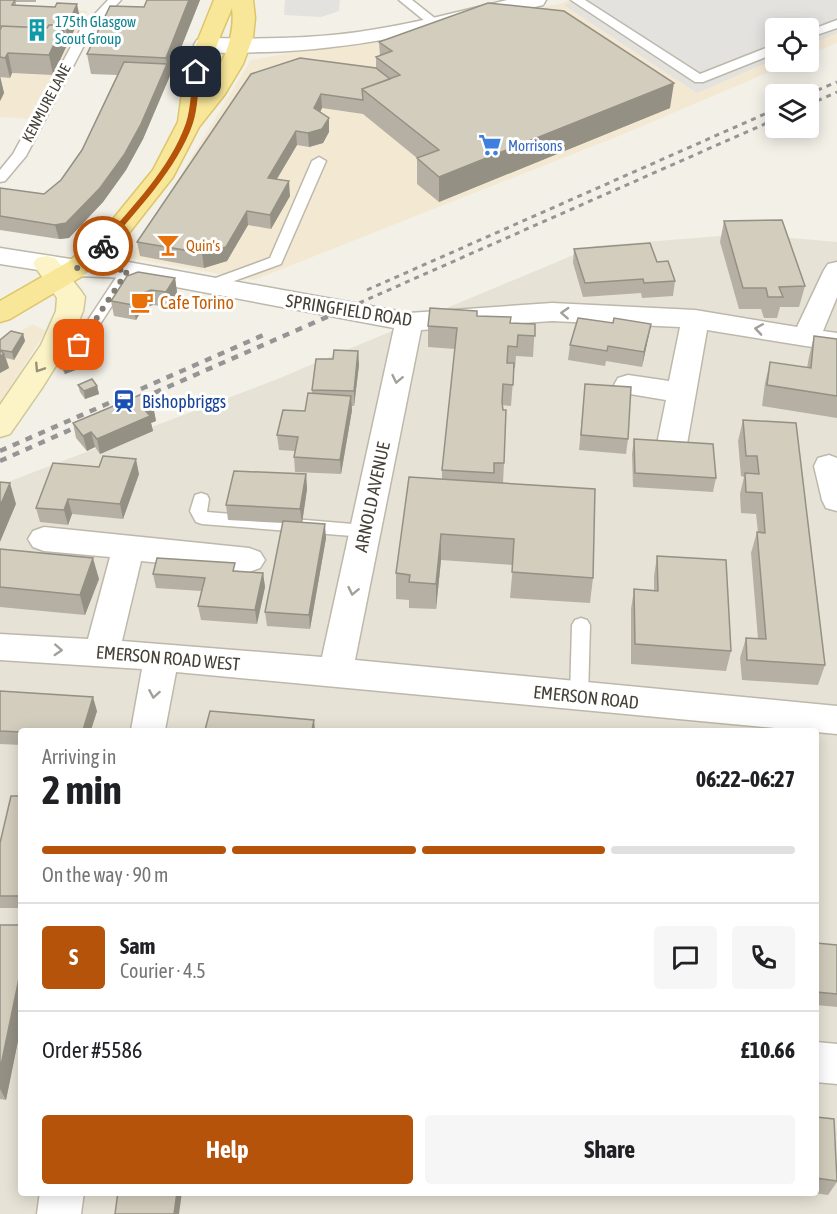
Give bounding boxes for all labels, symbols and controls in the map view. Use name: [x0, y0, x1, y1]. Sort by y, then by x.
place label: 175th Glasgow Scout Group: [55, 13, 136, 47]
building icon: 175th Glasgow Scout Group: [24, 17, 50, 43]
map controls: [765, 18, 819, 138]
button: locate: [765, 18, 819, 72]
pin: [170, 46, 221, 97]
icon: home: [179, 55, 212, 88]
street label: KENMURE LANE: [18, 61, 74, 145]
button: layers: [765, 84, 819, 138]
supermarket icon: Morrisons: [477, 132, 503, 158]
place label: Morrisons: [508, 137, 562, 154]
courier: [73, 216, 133, 276]
icon: bike: [87, 230, 120, 263]
bar icon: Quin's: [155, 232, 181, 258]
place label: Quin's: [186, 237, 220, 254]
cafe icon: Cafe Torino: [129, 289, 155, 315]
street label: SPRINGFIELD ROAD: [284, 290, 414, 330]
place label: Cafe Torino: [160, 292, 234, 313]
one-way arrow: [560, 306, 569, 319]
pin: [53, 319, 104, 370]
one-way arrow: [754, 323, 763, 335]
icon: bag: [62, 328, 95, 361]
one-way arrow: [35, 361, 46, 372]
one-way arrow: [391, 374, 404, 384]
station icon: Bishopbriggs: [111, 388, 137, 414]
place label: Bishopbriggs: [142, 391, 226, 412]
street label: ARNOLD AVENUE: [350, 440, 394, 554]
one-way arrow: [347, 585, 360, 595]
street label: EMERSON ROAD WEST: [95, 641, 241, 675]
one-way arrow: [54, 644, 63, 657]
street label: EMERSON ROAD: [532, 681, 640, 713]
one-way arrow: [148, 689, 161, 699]
text: Arriving in: [42, 745, 116, 768]
text: 06:22–06:27: [696, 766, 795, 792]
text: 2 min: [42, 768, 122, 812]
text: On the way · 90 m: [42, 863, 168, 886]
button: chat: [654, 926, 717, 989]
button: phone: [732, 926, 795, 989]
text: Sam: [120, 933, 155, 959]
text: S: [69, 944, 78, 970]
text: Courier · 4.5: [120, 959, 206, 982]
text: Order #5586: [42, 1037, 142, 1063]
text: £10.66: [740, 1037, 795, 1063]
button: Help: [42, 1115, 413, 1184]
button: Share: [425, 1115, 795, 1184]

